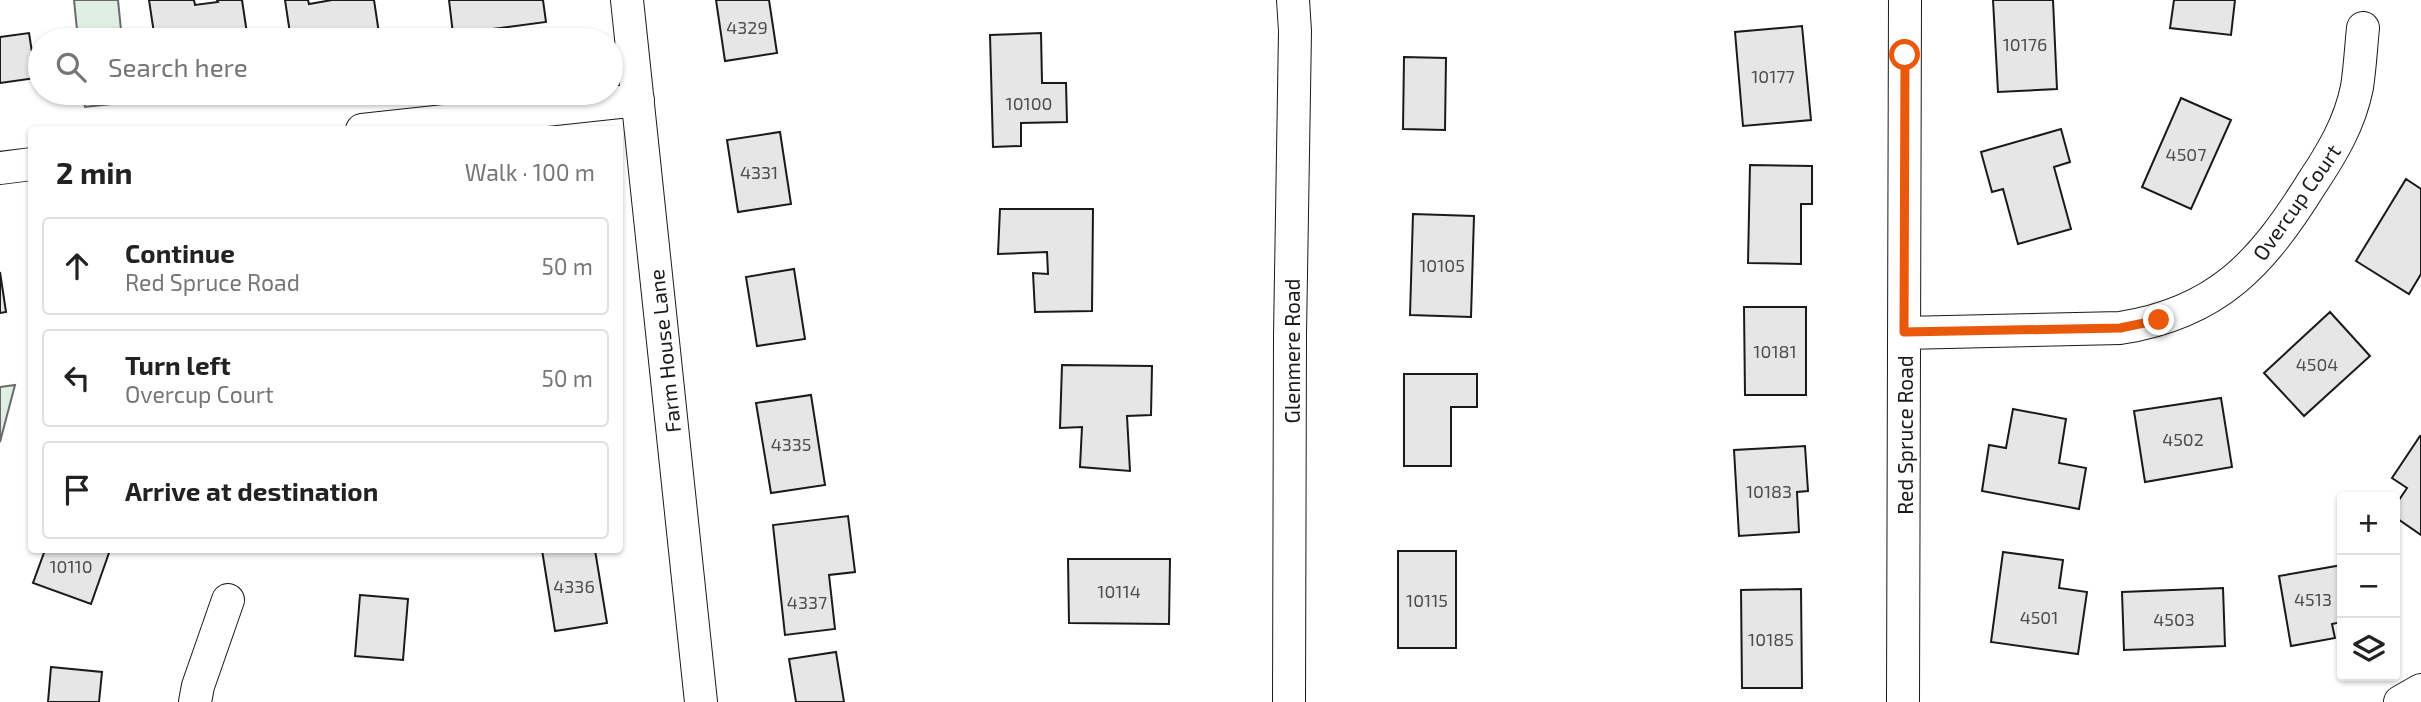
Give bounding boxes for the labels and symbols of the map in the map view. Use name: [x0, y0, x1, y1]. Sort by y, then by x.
house number: 4329: [726, 16, 768, 38]
house number: 10176: [2003, 33, 2047, 55]
route start: [1889, 39, 1920, 70]
house number: 10177: [1751, 65, 1795, 87]
house number: 10100: [1006, 92, 1052, 114]
street label: Overcup Court: [2247, 139, 2345, 265]
house number: 4507: [2166, 143, 2206, 165]
house number: 4331: [740, 161, 778, 183]
house number: 10105: [1419, 254, 1465, 276]
street label: Farm House Lane: [643, 268, 685, 434]
street label: Glenmere Road: [1279, 278, 1304, 424]
route end: [2143, 304, 2174, 335]
house number: 10181: [1753, 340, 1797, 362]
house number: 4504: [2296, 353, 2338, 375]
street label: Red Spruce Road: [1892, 355, 1917, 515]
house number: 4502: [2162, 428, 2204, 450]
house number: 4335: [771, 433, 811, 455]
house number: 10183: [1746, 480, 1792, 502]
house number: 10110: [49, 555, 93, 577]
house number: 4336: [553, 575, 595, 597]
house number: 10114: [1097, 580, 1141, 602]
house number: 4513: [2294, 588, 2332, 610]
house number: 10115: [1406, 589, 1448, 611]
house number: 4337: [787, 591, 827, 613]
house number: 4501: [2020, 606, 2058, 628]
house number: 4503: [2153, 608, 2195, 630]
house number: 10185: [1748, 628, 1794, 650]

